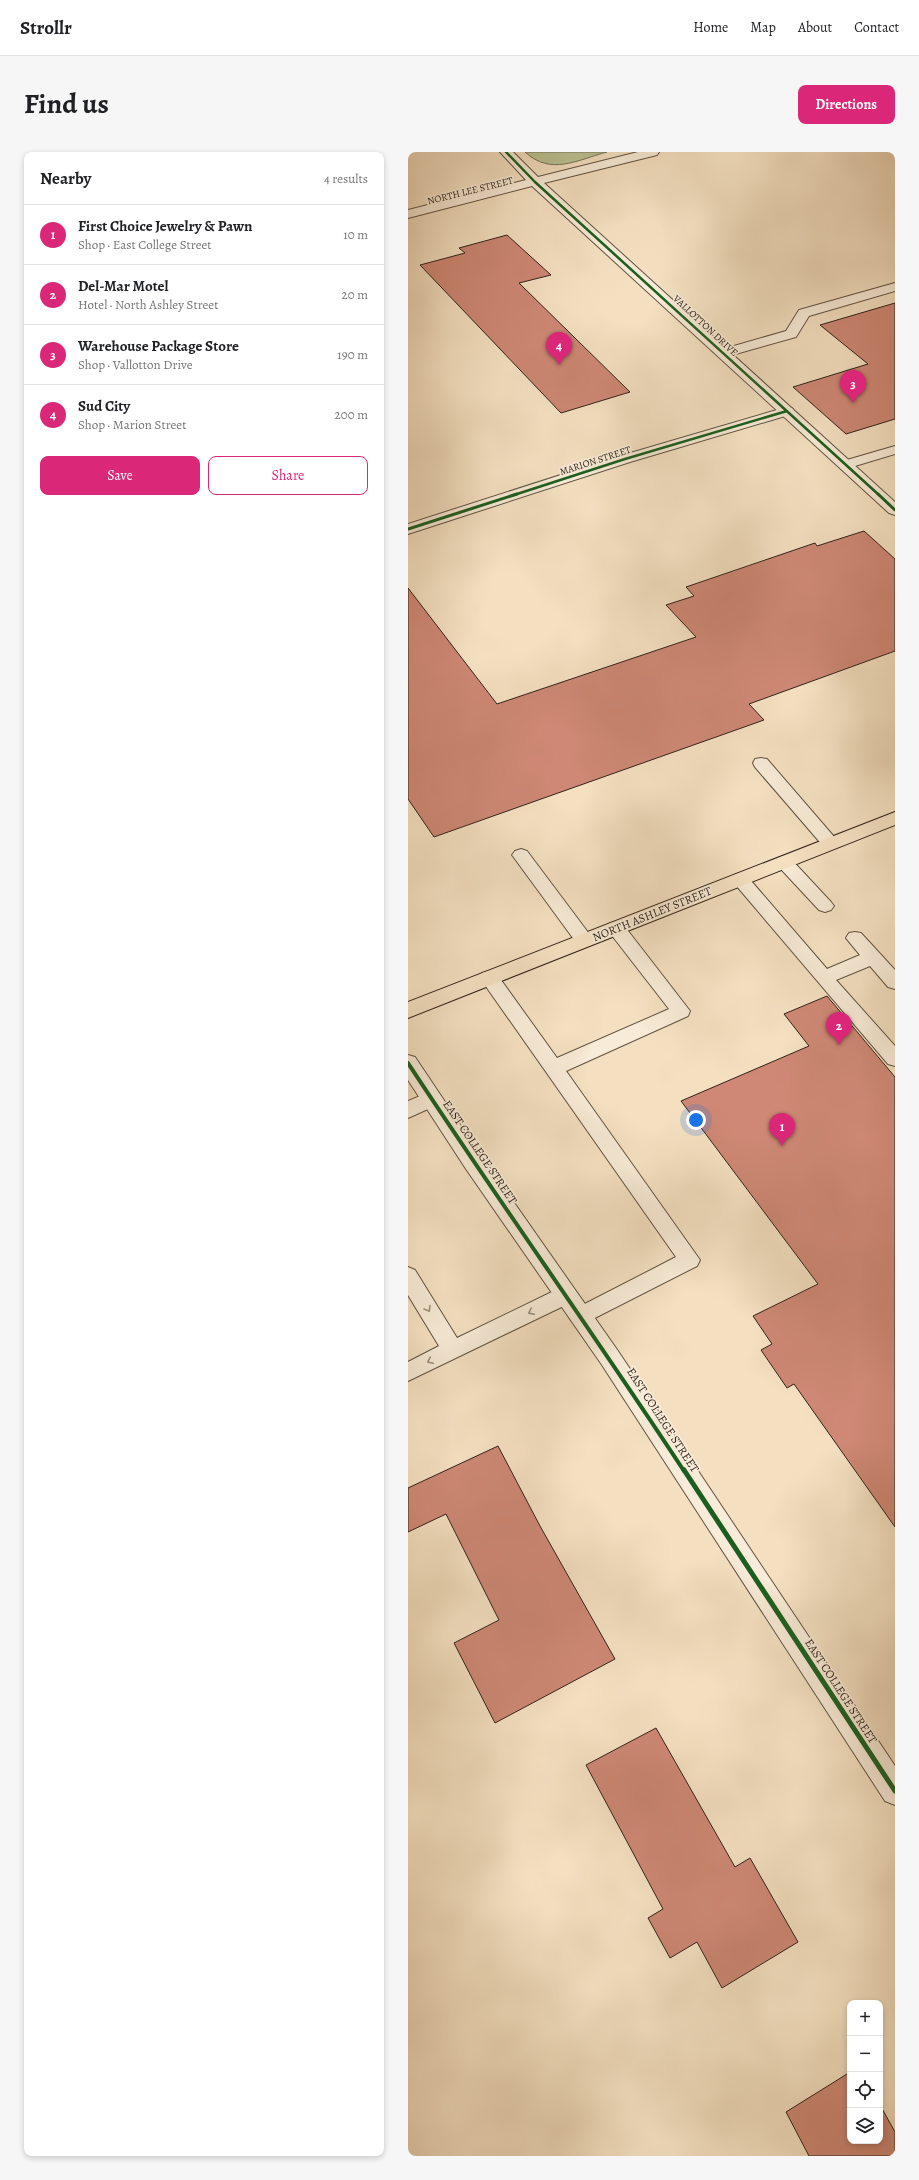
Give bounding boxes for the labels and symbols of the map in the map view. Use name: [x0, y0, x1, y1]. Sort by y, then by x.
street label: NORTH LEE STREET: [426, 173, 515, 207]
street label: VALLOTTON DRIVE: [670, 291, 741, 359]
pin: 4: [546, 332, 572, 365]
pin: 3: [840, 370, 866, 403]
street label: MARION STREET: [558, 443, 633, 478]
street label: NORTH ASHLEY STREET: [590, 883, 714, 945]
pin: 2: [826, 1012, 852, 1045]
street label: EAST COLLEGE STREET: [439, 1097, 521, 1207]
your location: [686, 1110, 706, 1130]
pin: 1: [769, 1113, 795, 1146]
one-way arrow: [424, 1305, 431, 1312]
one-way arrow: [527, 1307, 535, 1315]
one-way arrow: [427, 1356, 435, 1364]
street label: EAST COLLEGE STREET: [623, 1364, 703, 1476]
street label: EAST COLLEGE STREET: [801, 1635, 881, 1747]

